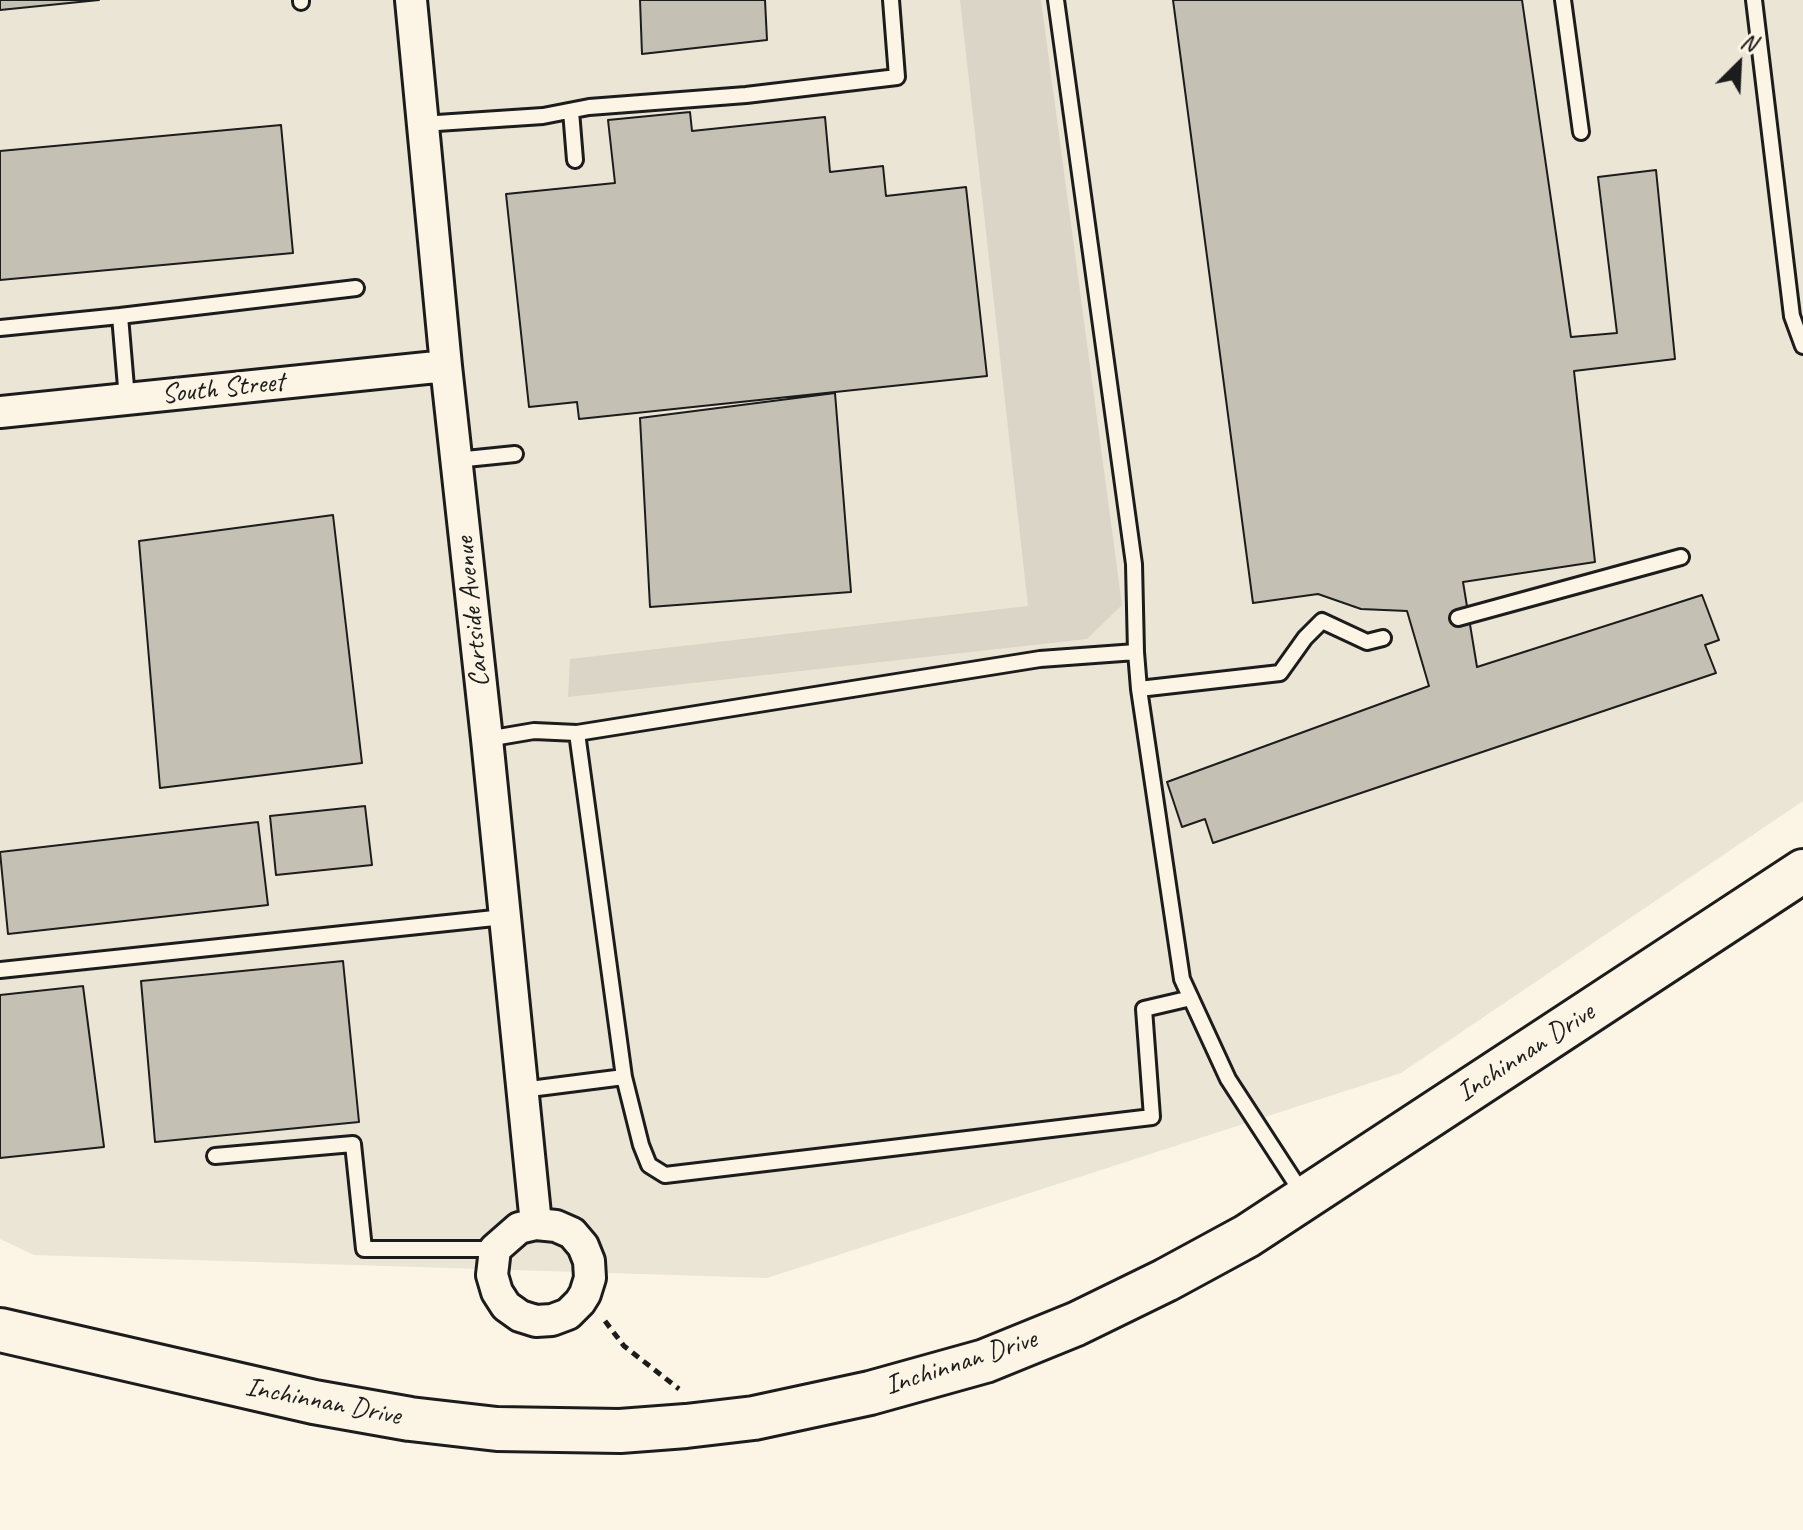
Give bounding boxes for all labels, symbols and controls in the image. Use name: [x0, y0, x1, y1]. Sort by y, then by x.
north arrow: [1699, 24, 1779, 104]
text: N: [1737, 27, 1761, 58]
street label: South Street: [160, 366, 286, 412]
street label: Cartside Avenue: [448, 535, 498, 689]
street label: Inchinnan Drive: [1451, 996, 1601, 1110]
street label: Inchinnan Drive: [881, 1323, 1041, 1403]
street label: Inchinnan Drive: [243, 1370, 403, 1434]

